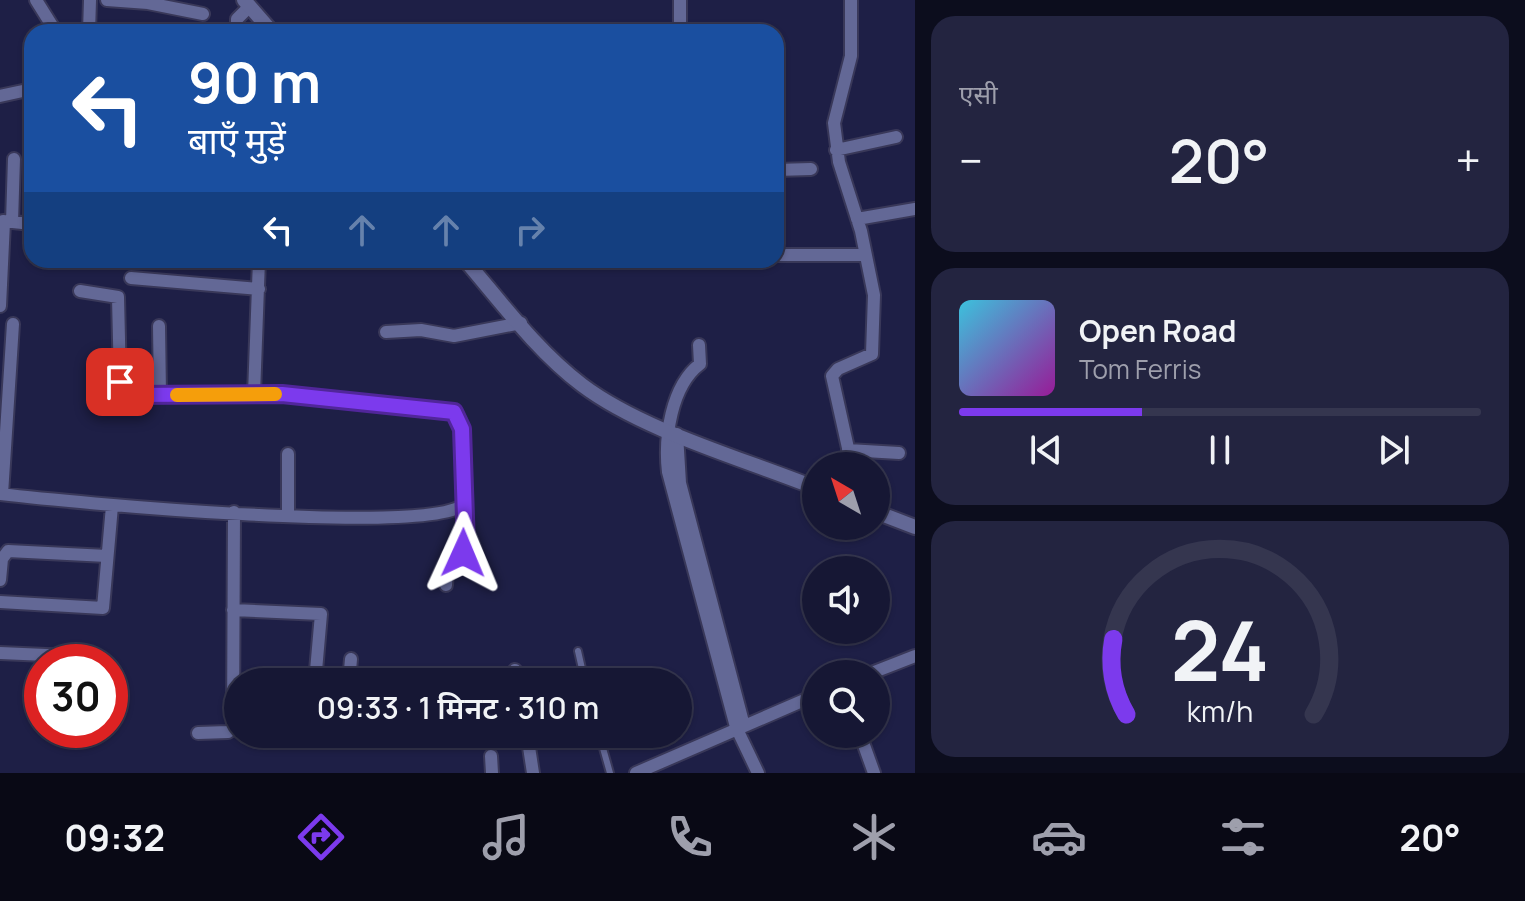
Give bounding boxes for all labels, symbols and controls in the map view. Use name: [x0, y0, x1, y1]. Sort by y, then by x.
text: 90 m: [188, 43, 321, 120]
icon: left: [56, 56, 160, 160]
text: एसी: [959, 76, 998, 112]
text: बाएँ मुड़ें: [188, 116, 286, 165]
text: 20°: [1169, 119, 1270, 201]
text: −: [959, 130, 983, 190]
text: +: [1456, 130, 1481, 190]
icon: left: [256, 208, 300, 252]
icon: ahead: [340, 208, 384, 252]
icon: ahead: [424, 208, 468, 252]
icon: right: [508, 208, 552, 252]
text: Open Road: [1079, 310, 1236, 351]
pin: [86, 348, 154, 416]
text: Tom Ferris: [1079, 351, 1201, 387]
icon: arrive: [98, 360, 142, 404]
icon: previous: [1024, 428, 1068, 472]
icon: pause: [1198, 428, 1242, 472]
icon: next: [1372, 428, 1416, 472]
north arrow: [802, 452, 890, 540]
map controls: [802, 452, 890, 748]
position arrow: [421, 511, 505, 595]
button: sound: [802, 556, 890, 644]
text: 24: [1171, 591, 1269, 705]
speed limit sign: 30: [24, 644, 128, 748]
button: search: [802, 660, 890, 748]
text: 09:33 · 1 मिनट · 310 m: [317, 687, 599, 728]
text: km/h: [1187, 692, 1253, 731]
icon: directions: [293, 809, 349, 865]
icon: music: [478, 809, 534, 865]
icon: phone: [662, 809, 718, 865]
icon: climate: [846, 809, 902, 865]
icon: car: [1031, 809, 1087, 865]
icon: filters: [1215, 809, 1271, 865]
text: 09:32: [64, 813, 165, 862]
text: 20°: [1399, 813, 1461, 862]

